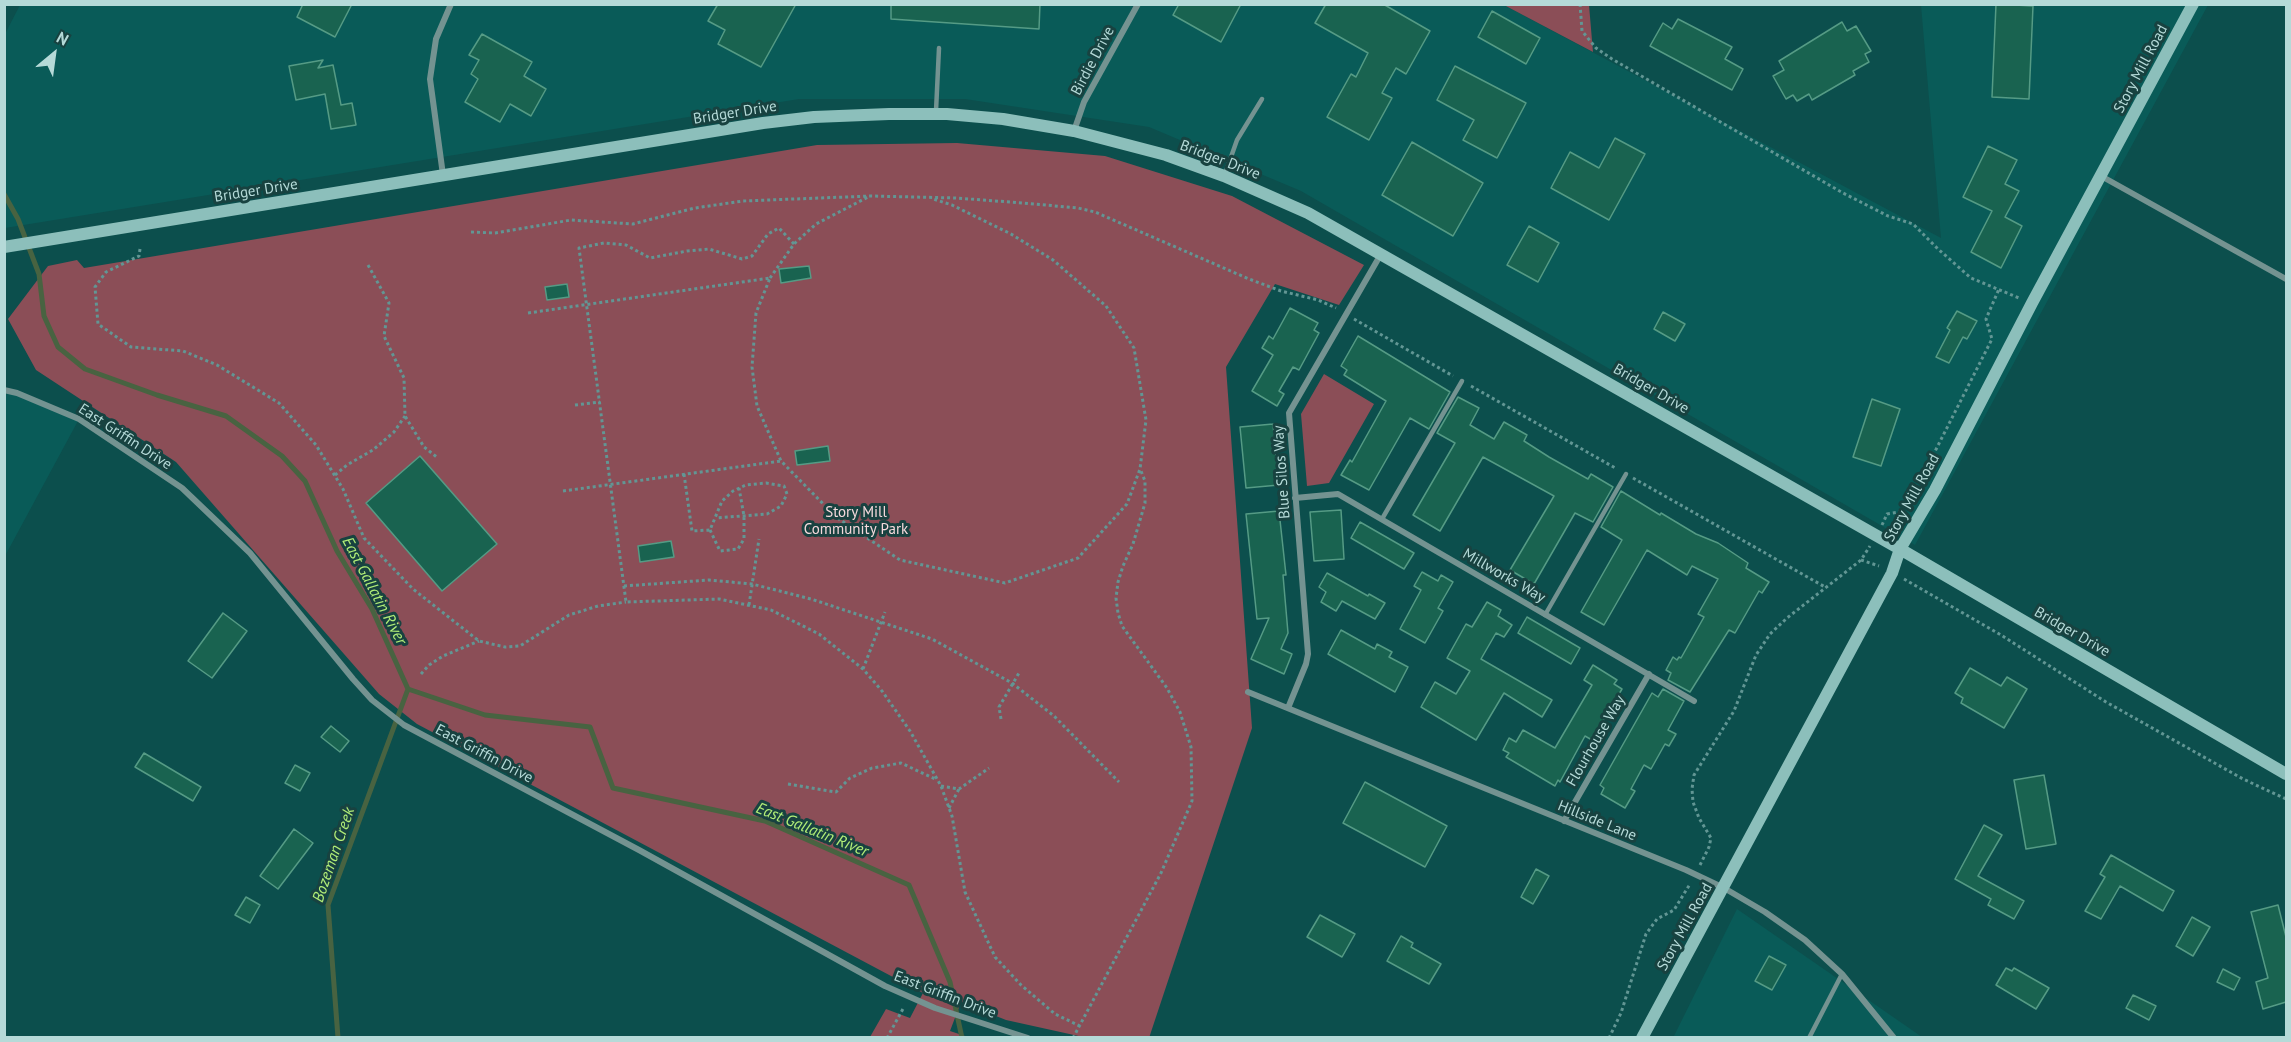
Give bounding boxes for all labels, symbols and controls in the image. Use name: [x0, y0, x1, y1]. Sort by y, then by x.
street label: Story Mill Road: [2110, 22, 2172, 116]
north arrow: [24, 24, 84, 84]
street label: Birdie Drive: [1067, 24, 1119, 98]
text: N: [53, 27, 72, 50]
street label: Bridger Drive: [692, 98, 778, 128]
street label: Bridger Drive: [1177, 136, 1263, 184]
street label: Bridger Drive: [213, 176, 299, 206]
street label: Bridger Drive: [1610, 360, 1692, 418]
street label: East Griffin Drive: [75, 400, 175, 474]
street label: Blue Silos Way: [1270, 425, 1294, 519]
street label: Story Mill Road: [1881, 451, 1943, 545]
park label: Story Mill Community Park: [804, 504, 908, 539]
water label: East Gallatin River: [337, 534, 411, 648]
street label: Millworks Way: [1459, 545, 1549, 607]
street label: Bridger Drive: [2031, 603, 2113, 661]
street label: Flourhouse Way: [1563, 692, 1629, 790]
street label: East Griffin Drive: [432, 721, 536, 787]
street label: Hillside Lane: [1555, 797, 1639, 845]
water label: East Gallatin River: [753, 799, 871, 861]
water label: Bozeman Creek: [309, 805, 359, 905]
street label: Story Mill Road: [1654, 880, 1716, 974]
street label: East Griffin Drive: [891, 967, 999, 1023]

